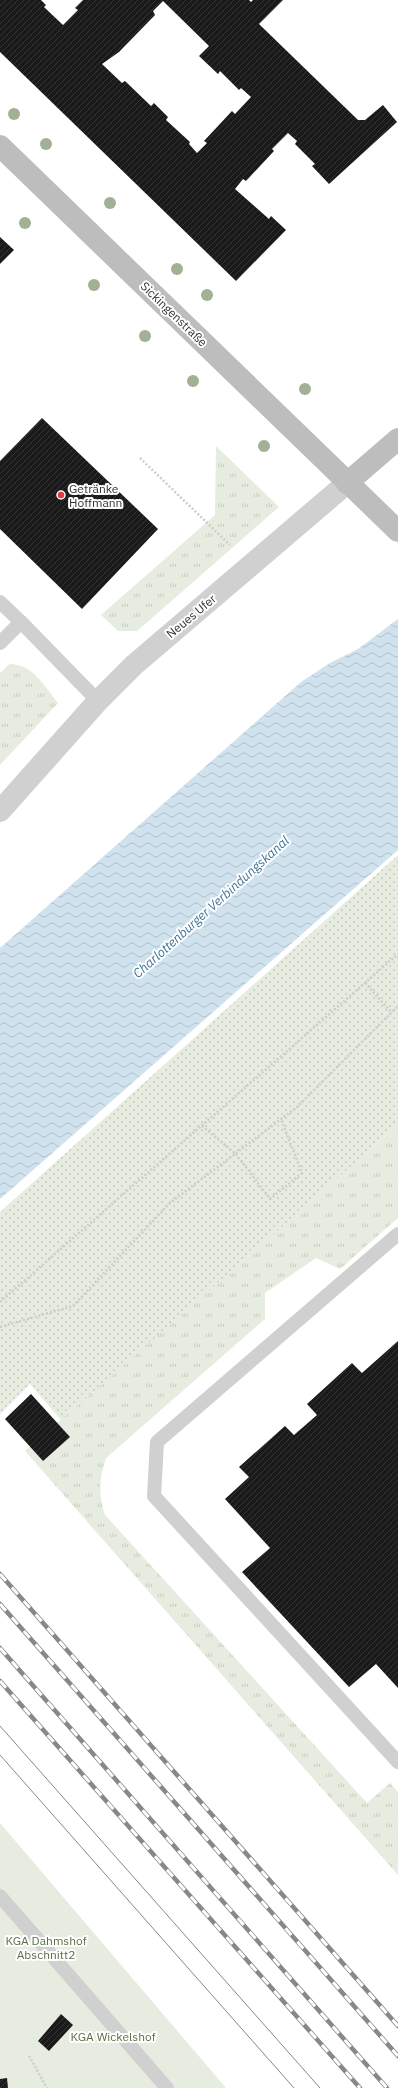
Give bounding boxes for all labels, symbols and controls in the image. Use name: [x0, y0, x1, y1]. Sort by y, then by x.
street label: Sickingenstraße: [138, 278, 211, 350]
place label: Getränke Hoffmann: [69, 481, 122, 510]
marker: Getränke Hoffmann: [56, 490, 66, 500]
street label: Neues Ufer: [163, 591, 219, 641]
water label: Charlottenburger Verbindungskanal: [129, 832, 293, 982]
park label: KGA Dahmshof Abschnitt2: [5, 1933, 87, 1962]
park label: KGA Wickelshof: [70, 2029, 156, 2044]

